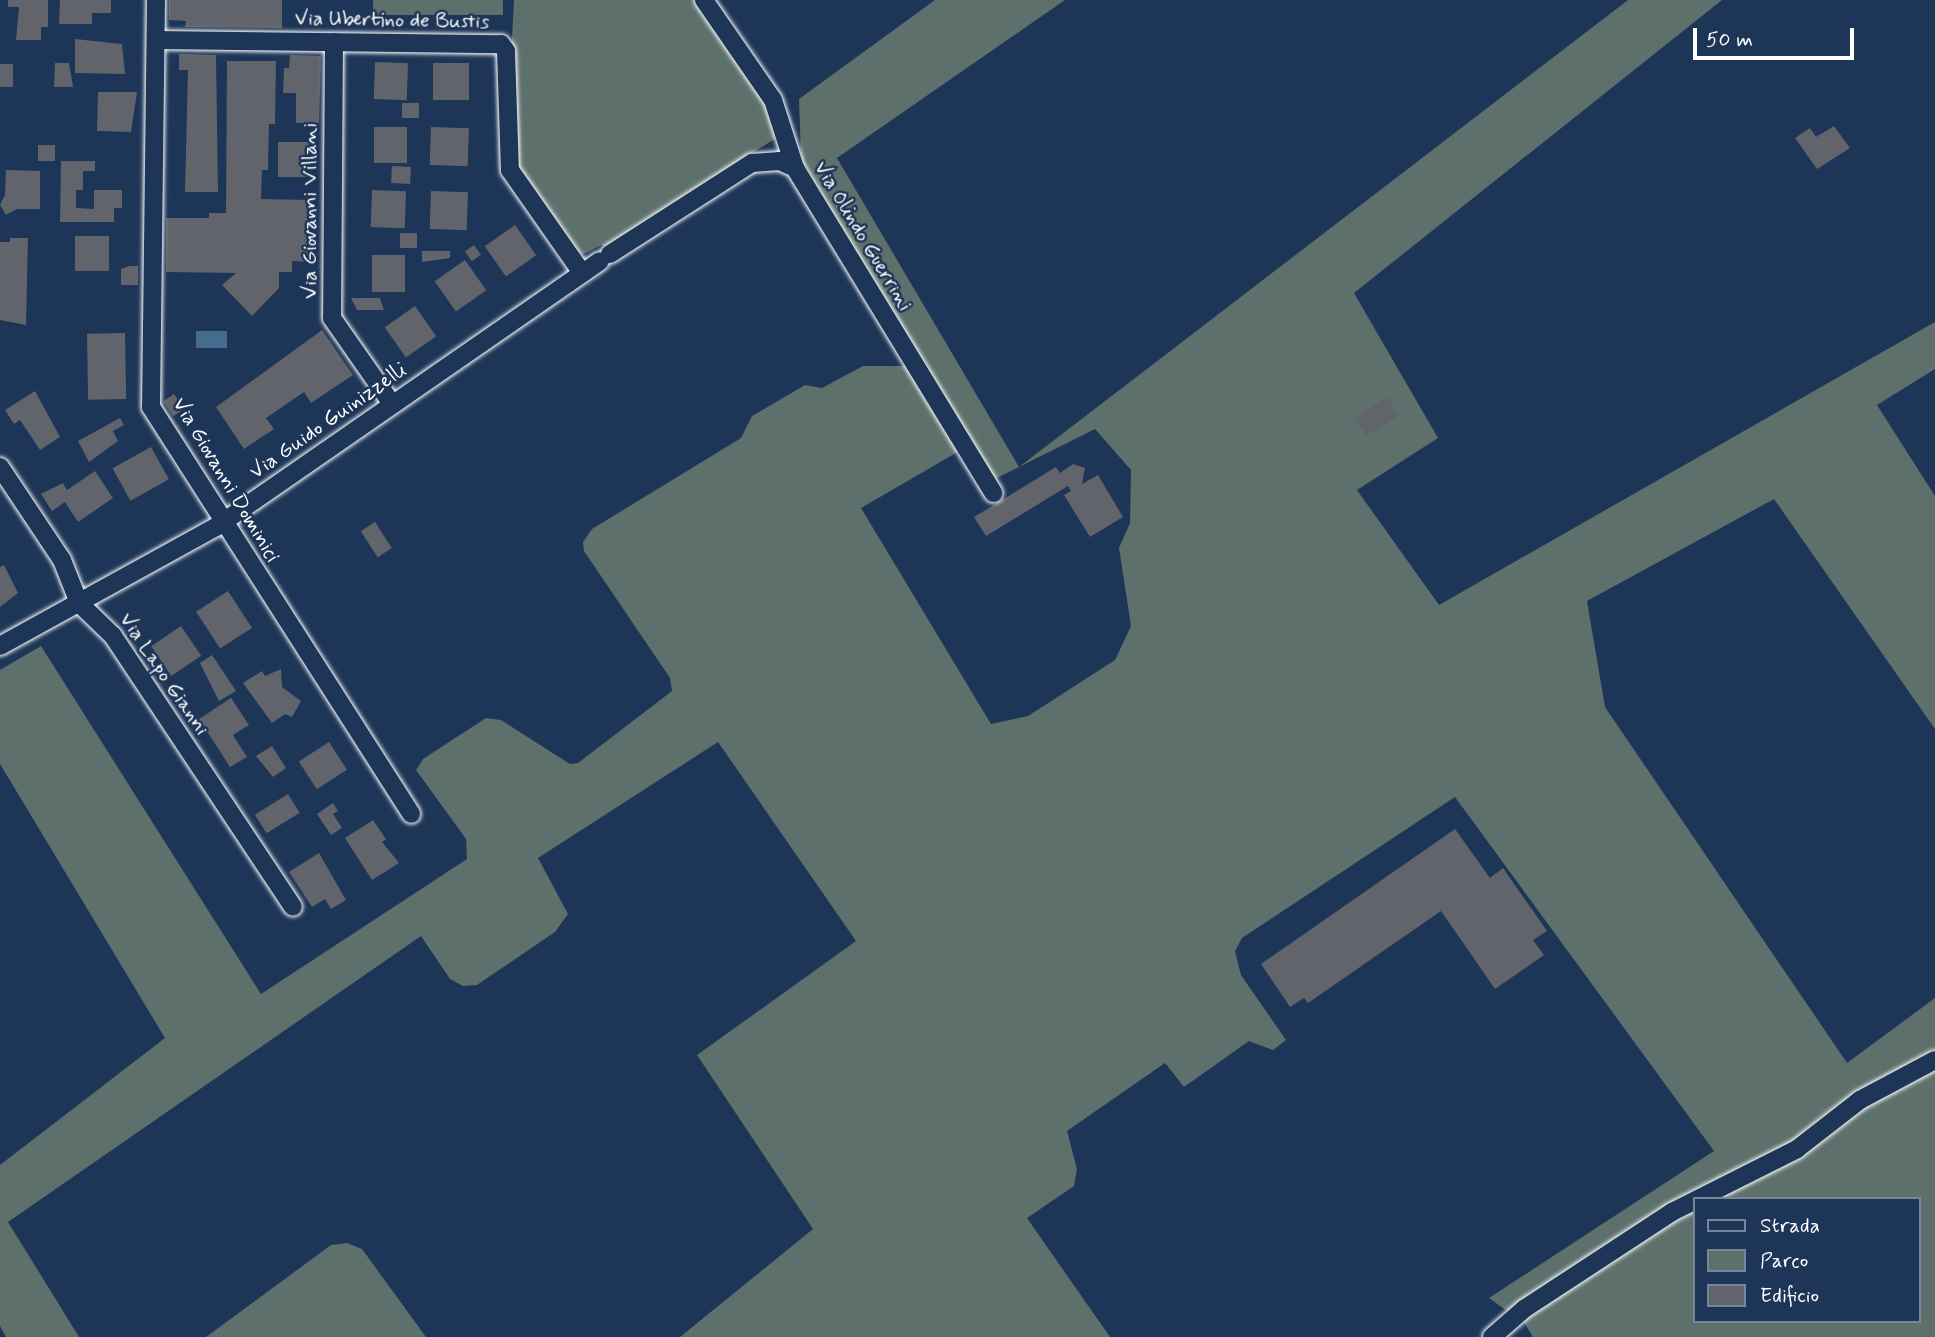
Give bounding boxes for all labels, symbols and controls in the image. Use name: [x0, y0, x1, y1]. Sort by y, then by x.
street label: Via Ubertino de Bustis: [295, 6, 489, 34]
scale bar: [1697, 14, 1858, 58]
text: 50 m: [1706, 26, 1753, 54]
street label: Via Giovanni Villani: [297, 128, 323, 294]
street label: Via Olindo Guerrini: [809, 158, 917, 314]
street label: Via Guido Guinizzelli: [246, 359, 410, 483]
street label: Via Giovanni Dominici: [165, 390, 287, 570]
street label: Via Lapo Gianni: [114, 608, 214, 740]
legend: [1694, 1197, 1921, 1323]
text: Strada: [1760, 1212, 1820, 1240]
text: Parco: [1760, 1247, 1808, 1275]
text: Edificio: [1760, 1282, 1819, 1310]

